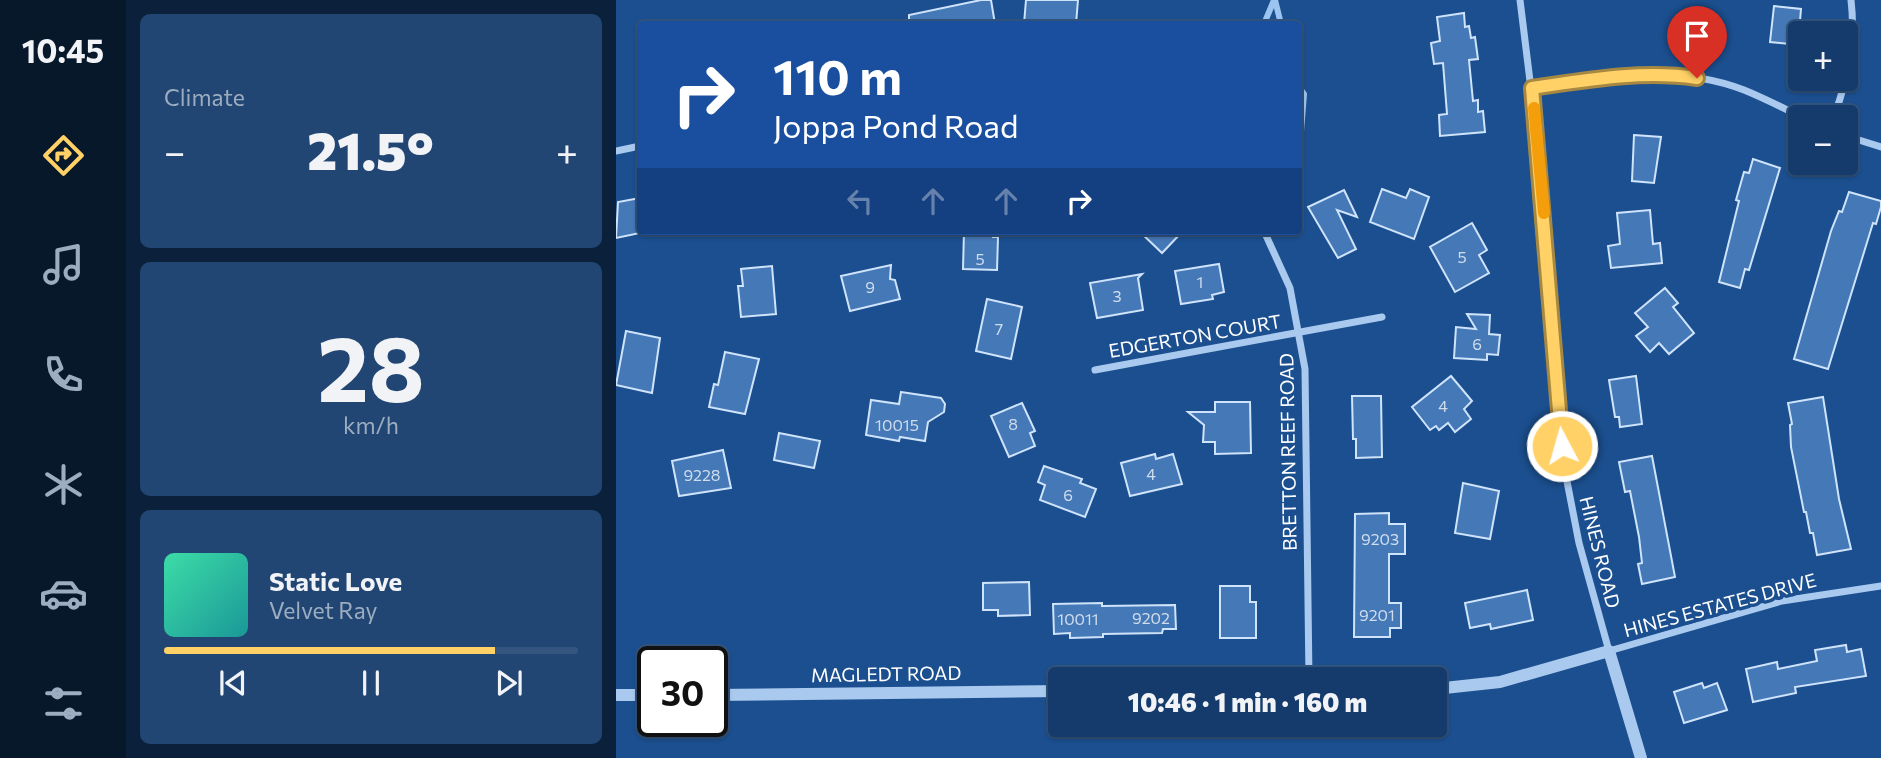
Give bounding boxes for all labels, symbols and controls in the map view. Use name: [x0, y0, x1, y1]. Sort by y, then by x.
pin: [1667, 6, 1727, 78]
icon: arrive: [1678, 17, 1716, 55]
map controls: [1788, 21, 1858, 175]
button: +: [1788, 21, 1858, 91]
text: 10:45: [22, 30, 104, 70]
text: 110 m: [773, 45, 902, 105]
icon: right: [658, 49, 749, 140]
text: Climate: [164, 83, 245, 111]
text: Joppa Pond Road: [773, 105, 1018, 145]
button: −: [1788, 105, 1858, 175]
text: 21.5°: [307, 117, 434, 181]
text: −: [164, 127, 186, 174]
text: +: [556, 127, 578, 174]
icon: directions: [39, 131, 88, 180]
icon: left: [841, 182, 879, 220]
icon: ahead: [914, 182, 952, 220]
icon: ahead: [987, 182, 1025, 220]
icon: right: [1060, 182, 1098, 220]
icon: music: [39, 240, 88, 289]
house number: 5: [1457, 247, 1467, 266]
house number: 5: [975, 249, 985, 268]
house number: 1: [1197, 272, 1203, 291]
house number: 9: [865, 277, 875, 296]
house number: 3: [1112, 286, 1122, 305]
text: 28: [317, 309, 425, 421]
street label: EDGERTON COURT: [1107, 309, 1283, 362]
house number: 7: [995, 319, 1003, 338]
house number: 6: [1472, 334, 1482, 353]
icon: phone: [39, 350, 88, 399]
street label: BRETTON REEF ROAD: [1274, 353, 1301, 551]
house number: 4: [1438, 396, 1448, 415]
position arrow: [1525, 409, 1599, 483]
text: km/h: [343, 411, 399, 439]
house number: 8: [1008, 414, 1018, 433]
house number: 10015: [875, 415, 919, 434]
icon: climate: [39, 460, 88, 509]
house number: 4: [1146, 464, 1156, 483]
house number: 9228: [683, 465, 721, 484]
house number: 6: [1063, 485, 1073, 504]
street label: HINES ROAD: [1575, 494, 1625, 610]
house number: 9203: [1361, 529, 1399, 548]
text: Static Love: [269, 565, 402, 596]
street label: HINES ESTATES DRIVE: [1621, 568, 1819, 641]
icon: car: [39, 569, 88, 618]
text: Velvet Ray: [269, 596, 377, 624]
house number: 9201: [1359, 605, 1395, 624]
house number: 9202: [1132, 608, 1170, 627]
house number: 10011: [1057, 609, 1099, 628]
speed limit sign: 30: [637, 646, 728, 737]
street label: MAGLEDT ROAD: [811, 661, 961, 686]
icon: previous: [214, 664, 252, 702]
icon: pause: [352, 664, 390, 702]
icon: next: [490, 664, 528, 702]
icon: filters: [39, 679, 88, 728]
text: 10:46 · 1 min · 160 m: [1128, 686, 1367, 717]

